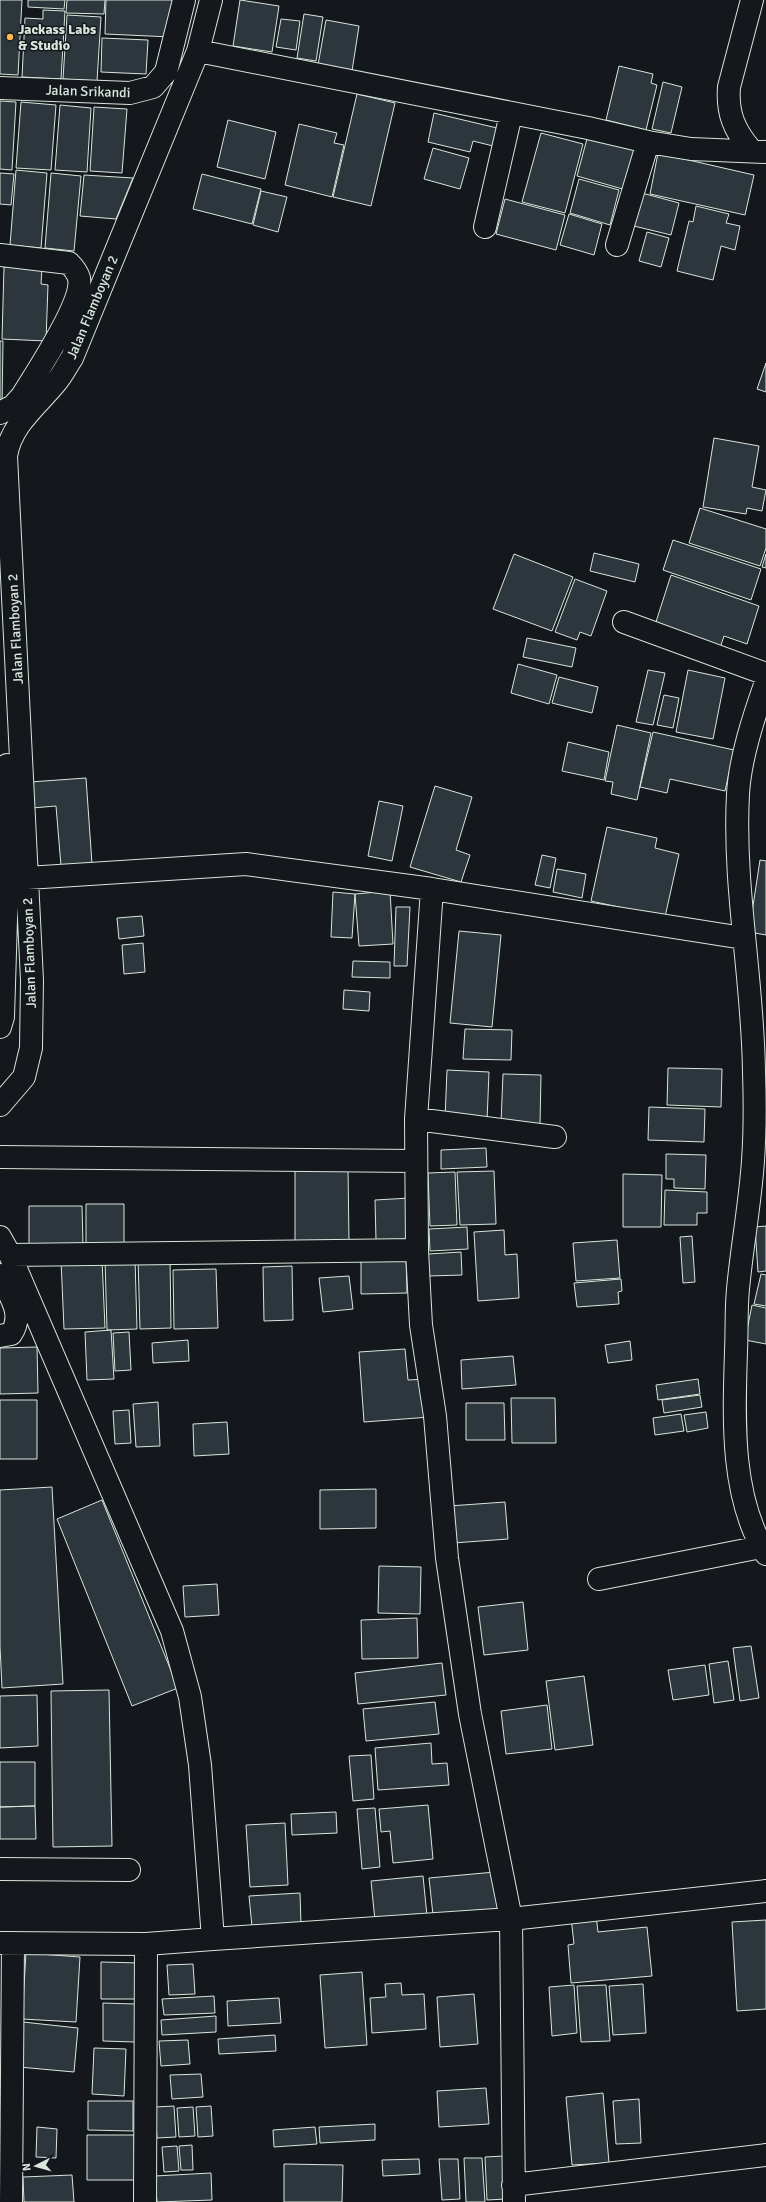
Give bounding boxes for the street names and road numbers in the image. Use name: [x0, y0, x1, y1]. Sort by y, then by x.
street label: Jalan Srikandi: [45, 82, 131, 101]
street label: Jalan Flamboyan 2: [63, 253, 122, 362]
street label: Jalan Flamboyan 2: [4, 573, 27, 685]
street label: Jalan Flamboyan 2: [19, 897, 40, 1009]

